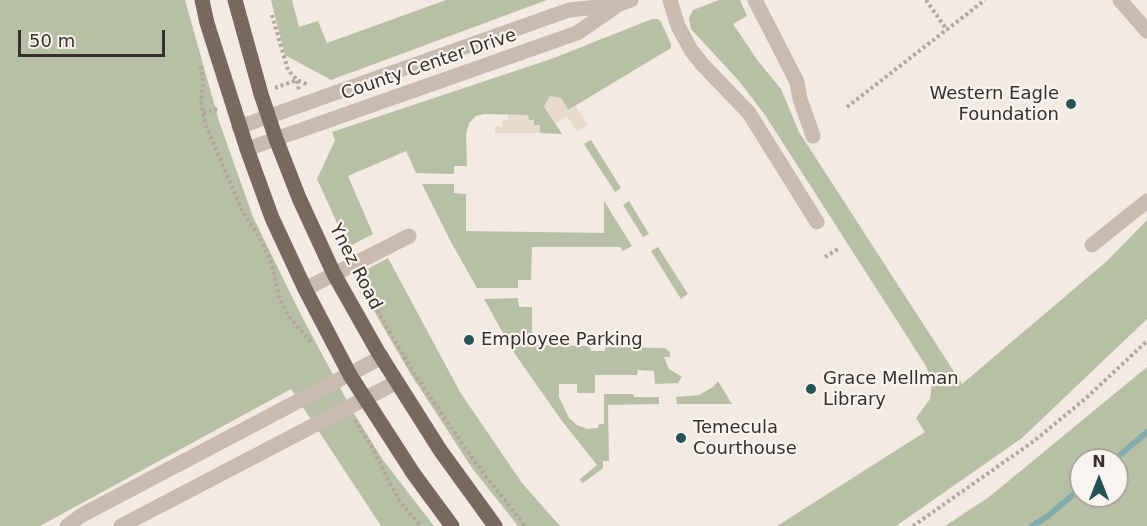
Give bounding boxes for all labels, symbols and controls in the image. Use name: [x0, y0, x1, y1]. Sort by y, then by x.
scale bar: [21, 18, 168, 56]
street label: County Center Drive: [338, 25, 520, 105]
text: 50 m: [29, 30, 75, 51]
place label: Western Eagle Foundation: [930, 83, 1059, 125]
marker: Western Eagle Foundation: [1064, 97, 1078, 111]
street label: Ynez Road: [324, 220, 386, 314]
place label: Employee Parking: [481, 329, 643, 351]
marker: Employee Parking: [462, 333, 476, 347]
place label: Grace Mellman Library: [823, 368, 959, 410]
marker: Grace Mellman Library: [804, 382, 818, 396]
place label: Temecula Courthouse: [693, 417, 797, 460]
marker: Temecula Courthouse: [674, 431, 688, 445]
north arrow: [1069, 448, 1129, 508]
text: N: [1092, 452, 1106, 471]

